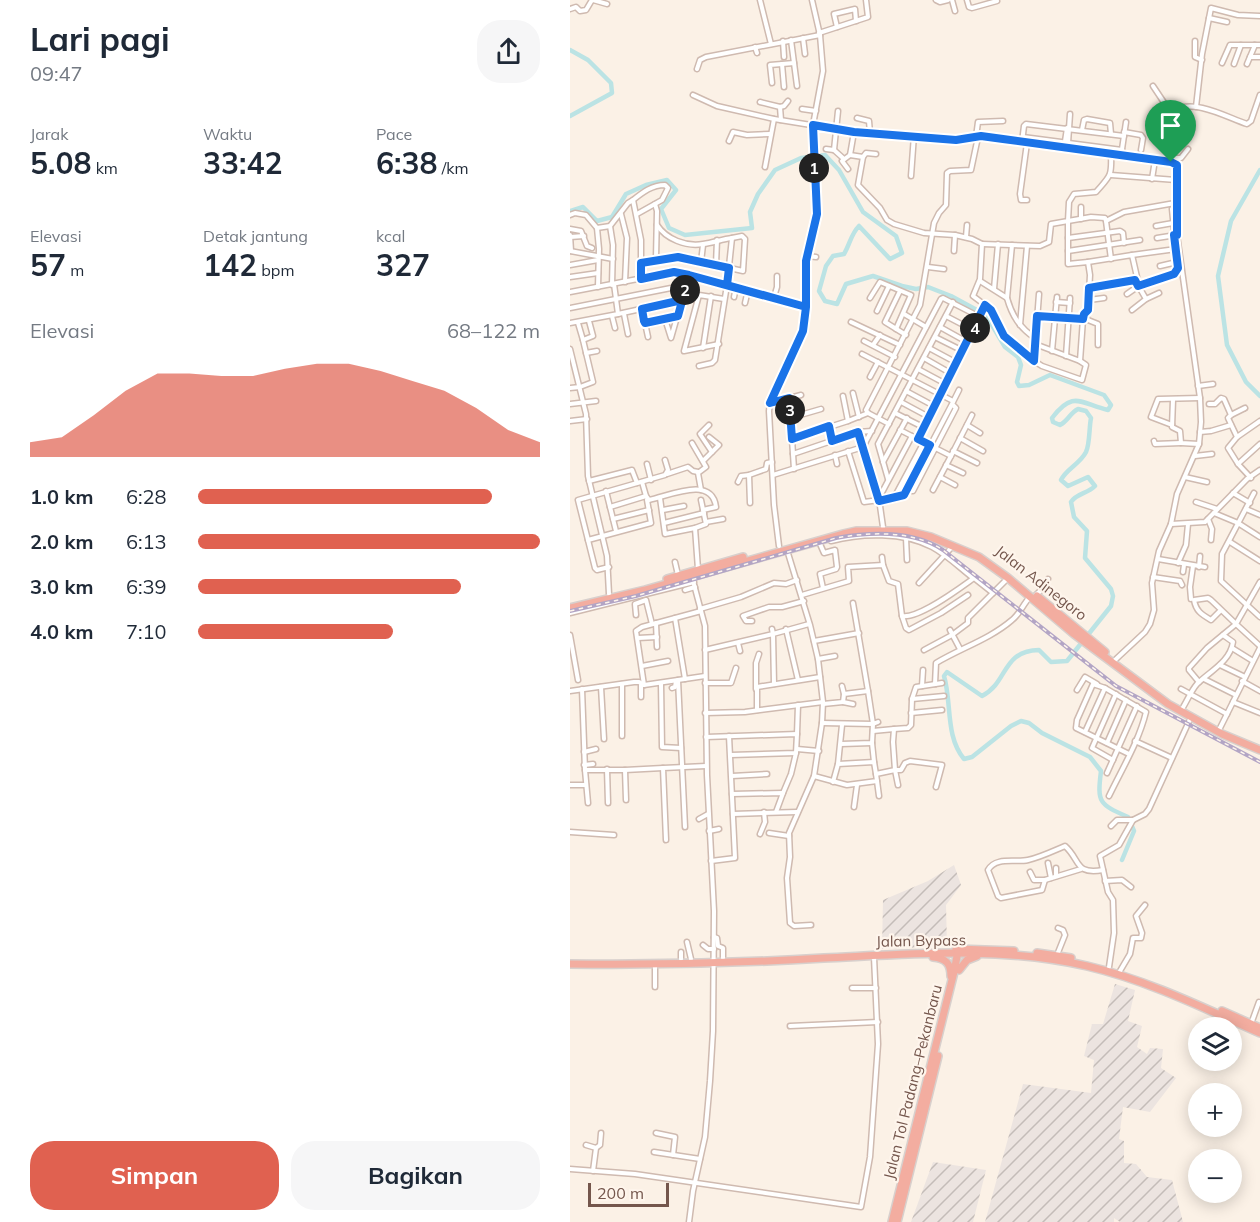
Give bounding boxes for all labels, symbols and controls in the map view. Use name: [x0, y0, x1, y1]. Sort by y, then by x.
text: Lari pagi: [30, 18, 170, 59]
button: share: [477, 20, 540, 83]
text: 09:47: [30, 61, 83, 86]
pin: [1145, 100, 1196, 162]
icon: arrive: [1154, 109, 1187, 142]
text: Jarak: [30, 124, 68, 144]
text: Waktu: [203, 124, 252, 144]
text: Pace: [376, 124, 412, 144]
text: 5.08: [30, 144, 91, 182]
text: 33:42: [203, 144, 282, 182]
text: 6:38: [376, 144, 437, 182]
pin: 1: [799, 153, 829, 183]
text: km: [91, 158, 118, 178]
text: /km: [437, 158, 468, 178]
text: 1: [809, 158, 819, 178]
text: Elevasi: [30, 226, 82, 246]
text: Detak jantung: [203, 226, 308, 246]
text: kcal: [376, 226, 405, 246]
text: 57: [30, 246, 66, 284]
text: 142: [203, 246, 257, 284]
text: 327: [376, 246, 430, 284]
text: m: [66, 260, 84, 280]
text: bpm: [257, 260, 294, 280]
pin: 2: [670, 275, 700, 305]
text: 2: [680, 280, 690, 300]
pin: 4: [960, 313, 990, 343]
text: Elevasi: [30, 318, 94, 343]
text: 68–122 m: [447, 318, 540, 343]
text: 4: [970, 318, 980, 338]
pin: 3: [775, 395, 805, 425]
text: 3: [785, 400, 795, 420]
text: 1.0 km: [30, 484, 93, 509]
text: 6:28: [126, 484, 167, 509]
text: 2.0 km: [30, 529, 93, 554]
text: 6:13: [126, 529, 167, 554]
street label: Jalan Adinegoro: [992, 541, 1091, 624]
text: 3.0 km: [30, 574, 93, 599]
text: 6:39: [126, 574, 167, 599]
text: 4.0 km: [30, 619, 93, 644]
text: 7:10: [126, 619, 167, 644]
street label: Jalan Bypass: [876, 930, 966, 951]
street label: Jalan Tol Padang–Pekanbaru: [879, 982, 946, 1181]
map controls: [1188, 1017, 1242, 1203]
button: layers: [1188, 1017, 1242, 1071]
button: +: [1188, 1083, 1242, 1137]
button: Simpan: [30, 1141, 279, 1210]
button: Bagikan: [291, 1141, 540, 1210]
button: −: [1188, 1149, 1242, 1203]
scale bar: [588, 1180, 669, 1208]
text: 200 m: [597, 1183, 644, 1203]

